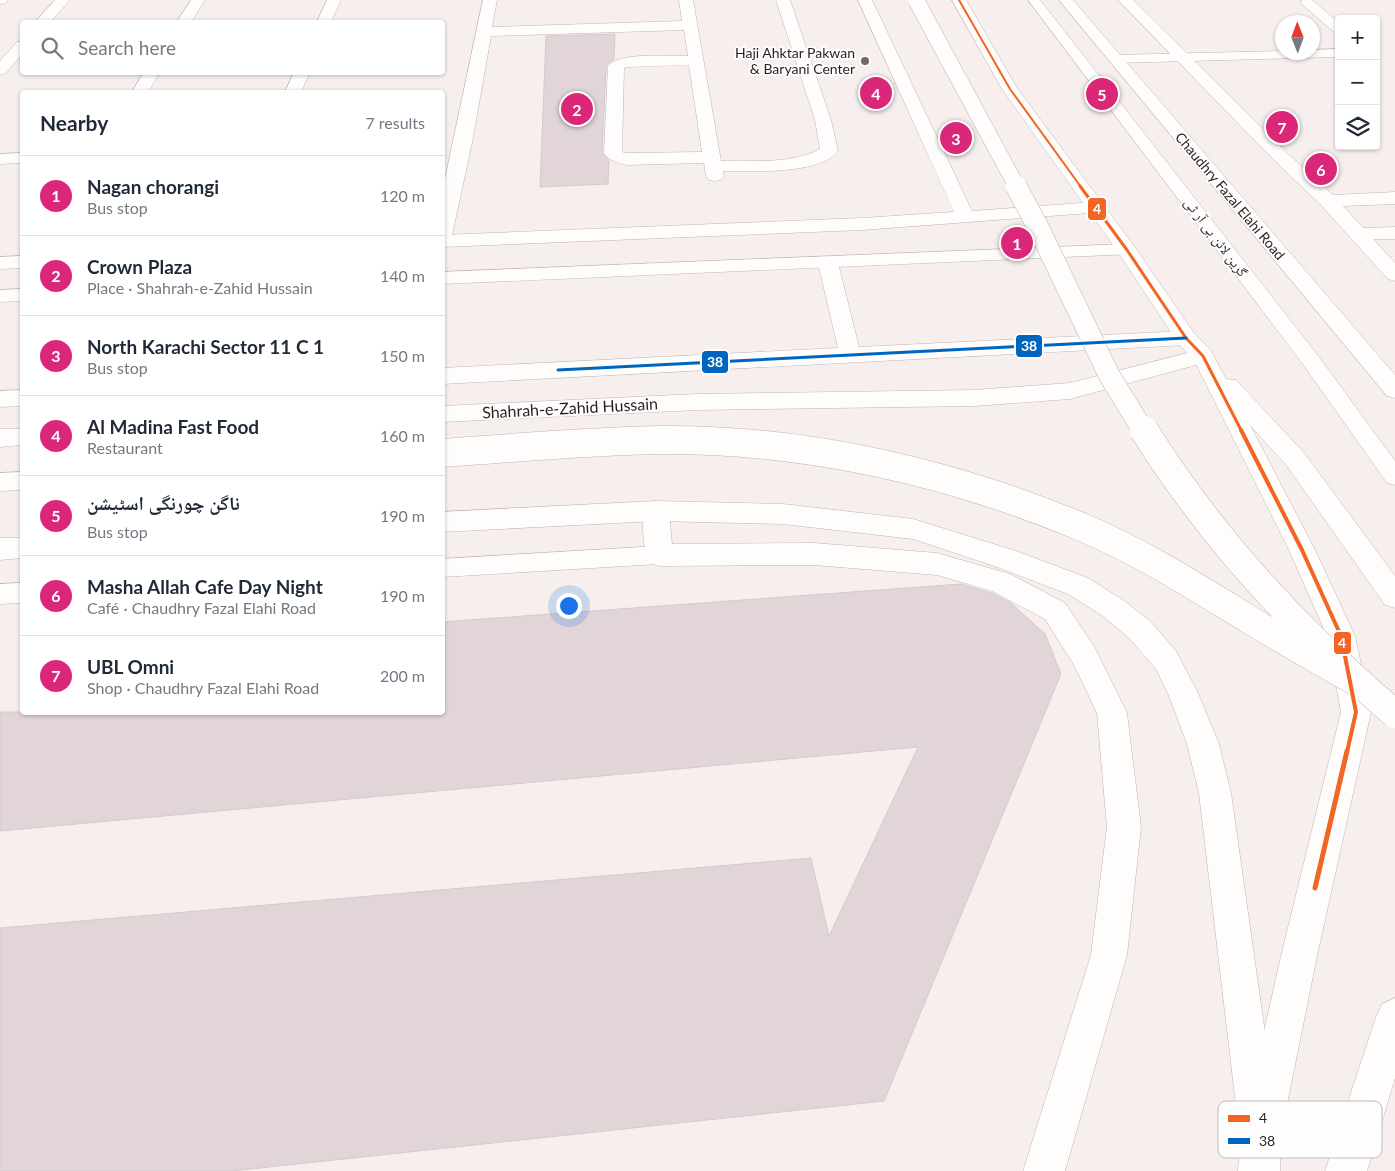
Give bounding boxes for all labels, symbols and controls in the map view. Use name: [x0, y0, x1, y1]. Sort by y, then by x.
north arrow: [1275, 15, 1320, 60]
map controls: [1335, 15, 1380, 150]
button: +: [1335, 15, 1380, 60]
search box: [20, 20, 445, 75]
icon: search: [38, 34, 66, 62]
text: Search here: [78, 36, 176, 59]
place label: Haji Ahktar Pakwan & Baryani Center: [735, 44, 855, 77]
marker: Haji Ahktar Pakwan & Baryani Center: [859, 55, 871, 67]
button: −: [1335, 60, 1380, 105]
pin: 4: [860, 74, 892, 112]
pin: 5: [1086, 75, 1118, 113]
pin: 2: [561, 90, 593, 128]
button: layers: [1335, 105, 1380, 150]
pin: 7: [1266, 108, 1298, 146]
text: Nearby: [40, 110, 108, 135]
text: 7 results: [365, 113, 425, 132]
pin: 3: [940, 119, 972, 157]
street label: Chaudhry Fazal Elahi Road: [1172, 128, 1289, 263]
pin: 6: [1305, 150, 1337, 188]
text: Nagan chorangi: [87, 175, 219, 198]
text: 1: [51, 186, 61, 205]
text: 120 m: [380, 186, 425, 205]
street label: گرین لائن بی آر ٹی: [1180, 194, 1252, 280]
line badge: 4: [1087, 197, 1107, 221]
text: Bus stop: [87, 198, 148, 217]
text: 4: [1093, 200, 1101, 217]
pin: 1: [1001, 224, 1033, 262]
text: Crown Plaza: [87, 255, 192, 278]
text: 2: [51, 266, 61, 285]
text: 140 m: [380, 266, 425, 285]
text: Place · Shahrah-e-Zahid Hussain: [87, 278, 313, 297]
line badge: 38: [1015, 334, 1043, 358]
text: North Karachi Sector 11 C 1: [87, 335, 324, 358]
text: 38: [1021, 337, 1037, 354]
text: 3: [51, 346, 61, 365]
text: 150 m: [380, 346, 425, 365]
line badge: 38: [701, 350, 729, 374]
text: 38: [707, 353, 723, 370]
text: Bus stop: [87, 358, 148, 377]
street label: Shahrah-e-Zahid Hussain: [482, 393, 658, 422]
text: Al Madina Fast Food: [87, 415, 259, 438]
text: 4: [51, 426, 61, 445]
text: 160 m: [380, 426, 425, 445]
text: Restaurant: [87, 438, 163, 457]
text: ناگن چورنگی اسٹیشن: [87, 491, 240, 514]
text: 5: [51, 506, 61, 525]
text: 190 m: [380, 506, 425, 525]
text: Bus stop: [87, 522, 148, 541]
text: Masha Allah Cafe Day Night: [87, 575, 323, 598]
text: 6: [51, 586, 61, 605]
text: 190 m: [380, 586, 425, 605]
your location: [556, 593, 582, 619]
text: Café · Chaudhry Fazal Elahi Road: [87, 598, 316, 617]
line badge: 4: [1333, 631, 1352, 655]
text: 4: [1338, 634, 1346, 651]
text: UBL Omni: [87, 655, 174, 678]
text: 7: [51, 666, 61, 685]
text: 200 m: [380, 666, 425, 685]
text: Shop · Chaudhry Fazal Elahi Road: [87, 678, 319, 697]
legend: [1218, 1101, 1382, 1158]
text: 4: [1259, 1109, 1267, 1126]
text: 38: [1259, 1132, 1275, 1149]

